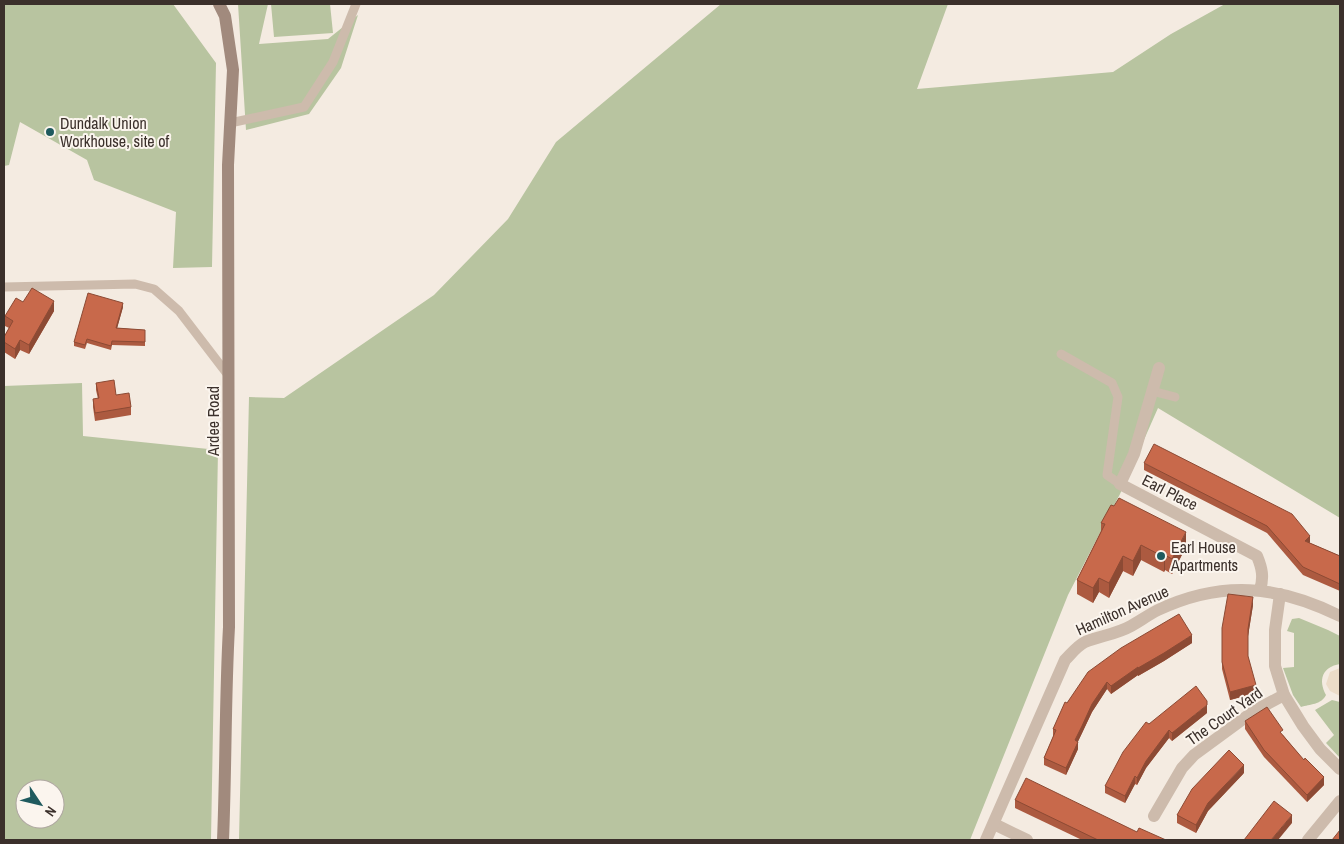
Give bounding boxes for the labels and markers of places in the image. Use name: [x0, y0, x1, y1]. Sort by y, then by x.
place label: Dundalk Union Workhouse, site of: [60, 112, 170, 152]
marker: Dundalk Union Workhouse, site of: [44, 126, 56, 138]
place label: Earl House Apartments: [1170, 536, 1238, 576]
marker: Earl House Apartments: [1155, 550, 1167, 562]

